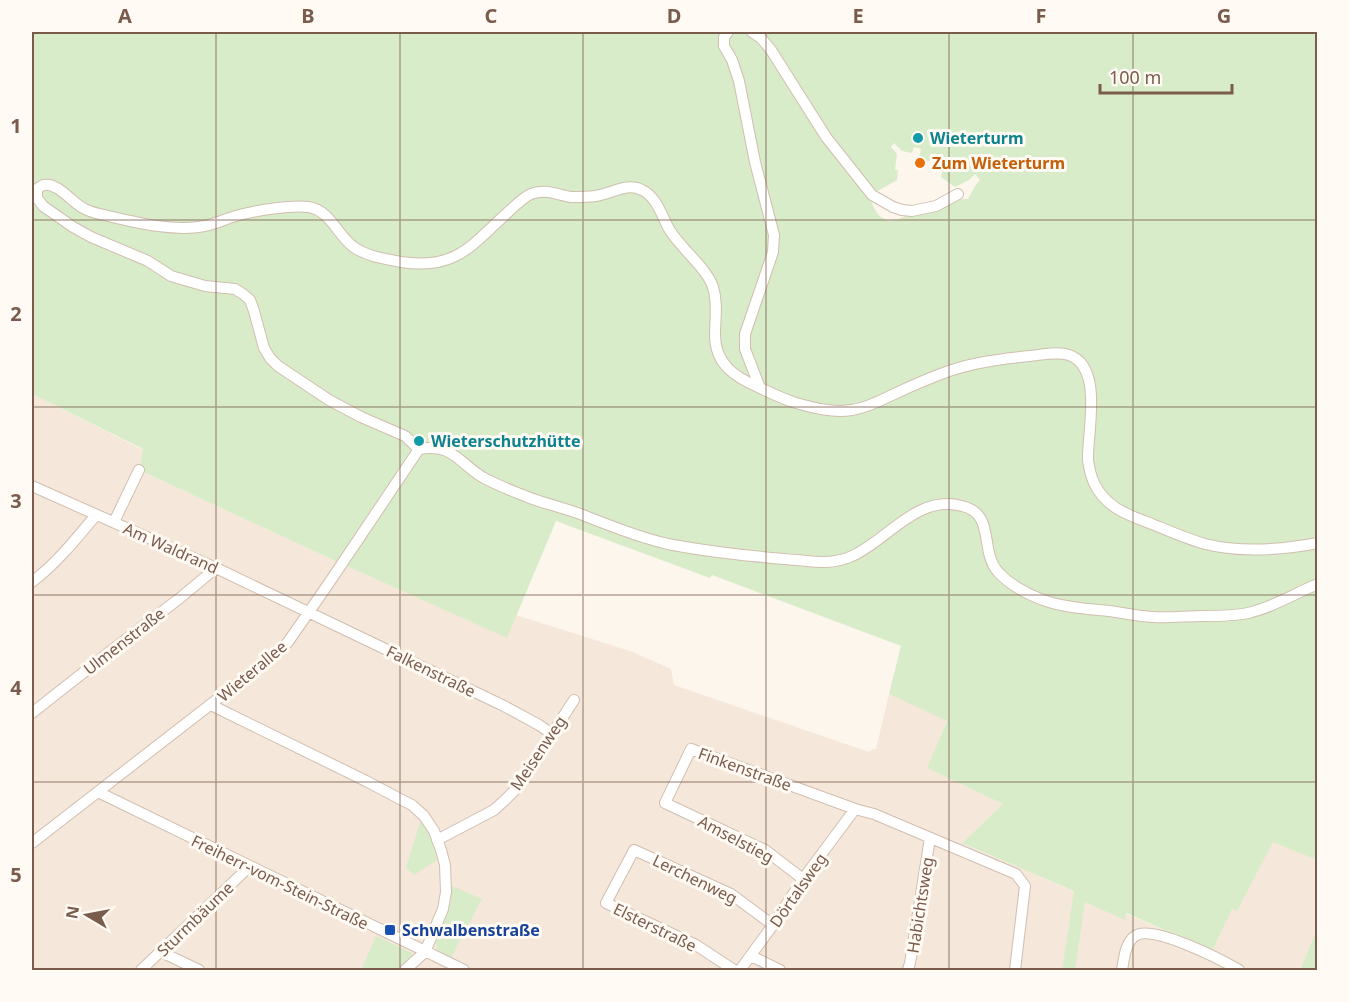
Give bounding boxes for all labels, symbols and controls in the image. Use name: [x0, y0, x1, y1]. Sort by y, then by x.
text: A: [118, 2, 132, 29]
text: B: [301, 2, 315, 29]
text: C: [485, 2, 498, 29]
text: D: [667, 2, 681, 29]
text: E: [852, 2, 864, 29]
text: F: [1036, 2, 1046, 29]
text: G: [1217, 2, 1231, 29]
scale bar: [1100, 57, 1232, 95]
text: 100 m: [1109, 65, 1161, 89]
text: 1: [10, 112, 22, 139]
place label: Wieterturm: [930, 127, 1024, 149]
marker: Wieterturm: [911, 131, 925, 145]
place label: Zum Wieterturm: [932, 152, 1065, 174]
marker: Zum Wieterturm: [913, 156, 927, 170]
text: 2: [10, 300, 22, 327]
place label: Wieterschutzhütte: [431, 430, 581, 452]
marker: Wieterschutzhütte: [412, 434, 426, 448]
text: 3: [10, 487, 22, 514]
street label: Am Waldrand: [120, 517, 222, 579]
street label: Ulmenstraße: [79, 602, 169, 680]
street label: Wieterallee: [213, 635, 291, 707]
street label: Falkenstraße: [383, 640, 479, 702]
text: 4: [10, 674, 22, 701]
street label: Meisenweg: [505, 711, 571, 795]
street label: Finkenstraße: [695, 742, 795, 796]
street label: Amselstieg: [694, 810, 778, 868]
street label: Freiherr-vom-Stein-Straße: [188, 829, 372, 935]
street label: Dörtalsweg: [764, 848, 832, 932]
street label: Lerchenweg: [649, 849, 741, 909]
street label: Habichtsweg: [902, 855, 938, 955]
text: 5: [10, 861, 22, 888]
street label: Sturmbäume: [152, 877, 238, 961]
north arrow: [57, 885, 117, 945]
street label: Elsterstraße: [610, 897, 700, 957]
text: N: [60, 904, 84, 921]
place label: Schwalbenstraße: [402, 919, 540, 941]
marker: Schwalbenstraße: [383, 923, 397, 937]

